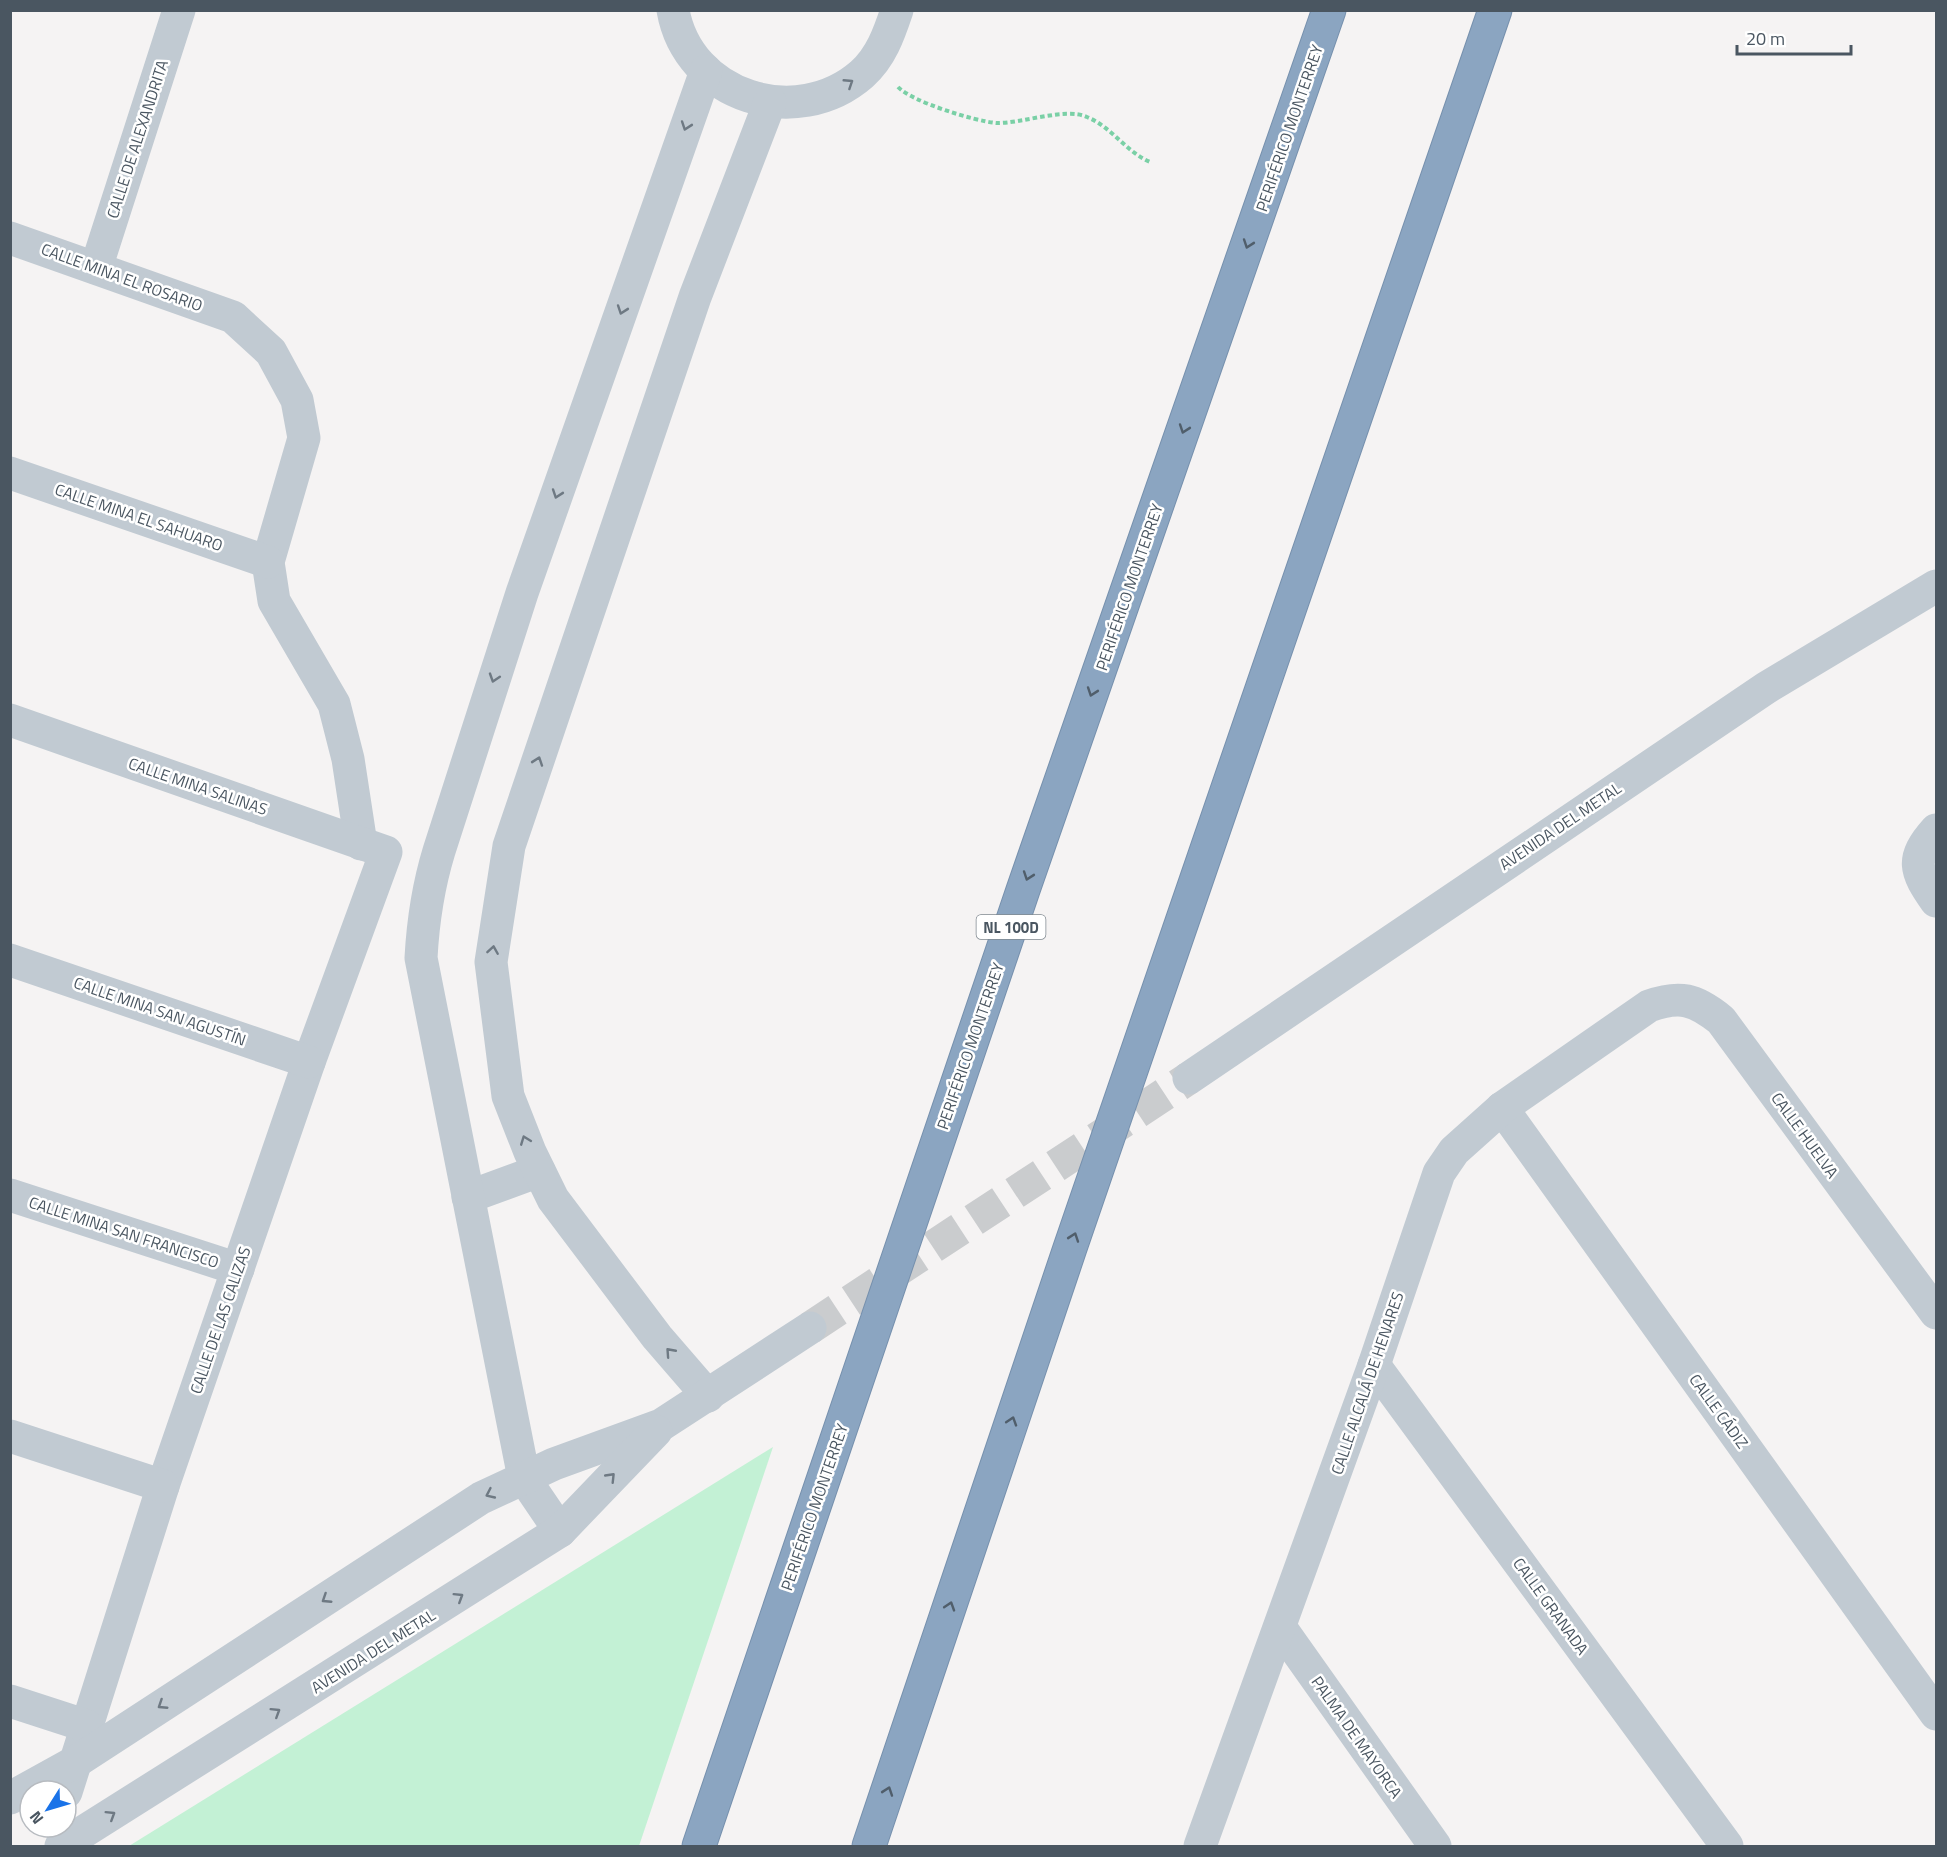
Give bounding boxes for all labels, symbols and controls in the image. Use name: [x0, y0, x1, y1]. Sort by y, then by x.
scale bar: [1737, 18, 1851, 56]
text: 20 m: [1746, 25, 1785, 52]
street label: PERIFÉRICO MONTERREY: [1249, 41, 1329, 215]
street label: CALLE DE ALEXANDRITA: [100, 56, 174, 221]
one-way arrow: [843, 78, 853, 90]
one-way arrow: [681, 120, 694, 131]
street label: CALLE MINA EL ROSARIO: [38, 237, 206, 317]
one-way arrow: [1243, 238, 1256, 249]
one-way arrow: [616, 304, 629, 315]
one-way arrow: [1179, 423, 1192, 433]
street label: CALLE MINA EL SAHUARO: [52, 477, 226, 557]
one-way arrow: [551, 488, 564, 498]
street label: PERIFÉRICO MONTERREY: [1089, 500, 1169, 674]
one-way arrow: [489, 672, 501, 683]
one-way arrow: [1087, 686, 1100, 697]
street label: CALLE MINA SALINAS: [125, 751, 271, 821]
one-way arrow: [530, 756, 543, 766]
street label: AVENIDA DEL METAL: [1494, 776, 1626, 876]
one-way arrow: [1023, 870, 1036, 881]
road number: NL 100D: [976, 915, 1046, 939]
one-way arrow: [486, 945, 498, 954]
street label: PERIFÉRICO MONTERREY: [930, 959, 1010, 1133]
street label: CALLE MINA SAN AGUSTÍN: [71, 970, 249, 1052]
street label: CALLE HUELVA: [1766, 1087, 1845, 1183]
one-way arrow: [520, 1135, 532, 1146]
street label: CALLE MINA SAN FRANCISCO: [26, 1190, 222, 1274]
one-way arrow: [1066, 1232, 1079, 1242]
street label: CALLE DE LAS CALIZAS: [184, 1243, 256, 1397]
street label: CALLE ALCALÁ DE HENARES: [1324, 1288, 1410, 1478]
one-way arrow: [666, 1348, 677, 1359]
street label: CALLE CÁDIZ: [1684, 1369, 1754, 1453]
one-way arrow: [1004, 1416, 1017, 1427]
street label: PERIFÉRICO MONTERREY: [774, 1420, 854, 1594]
one-way arrow: [604, 1474, 615, 1485]
one-way arrow: [486, 1487, 497, 1499]
street label: CALLE GRANADA: [1507, 1552, 1595, 1660]
one-way arrow: [322, 1592, 332, 1604]
one-way arrow: [453, 1592, 463, 1604]
one-way arrow: [943, 1601, 955, 1612]
street label: AVENIDA DEL METAL: [306, 1603, 440, 1699]
street label: PALMA DE MAYORCA: [1306, 1671, 1409, 1803]
one-way arrow: [158, 1698, 168, 1710]
one-way arrow: [270, 1707, 280, 1719]
north arrow: [18, 1779, 78, 1839]
one-way arrow: [881, 1786, 893, 1797]
text: N: [23, 1806, 49, 1830]
one-way arrow: [105, 1811, 115, 1823]

